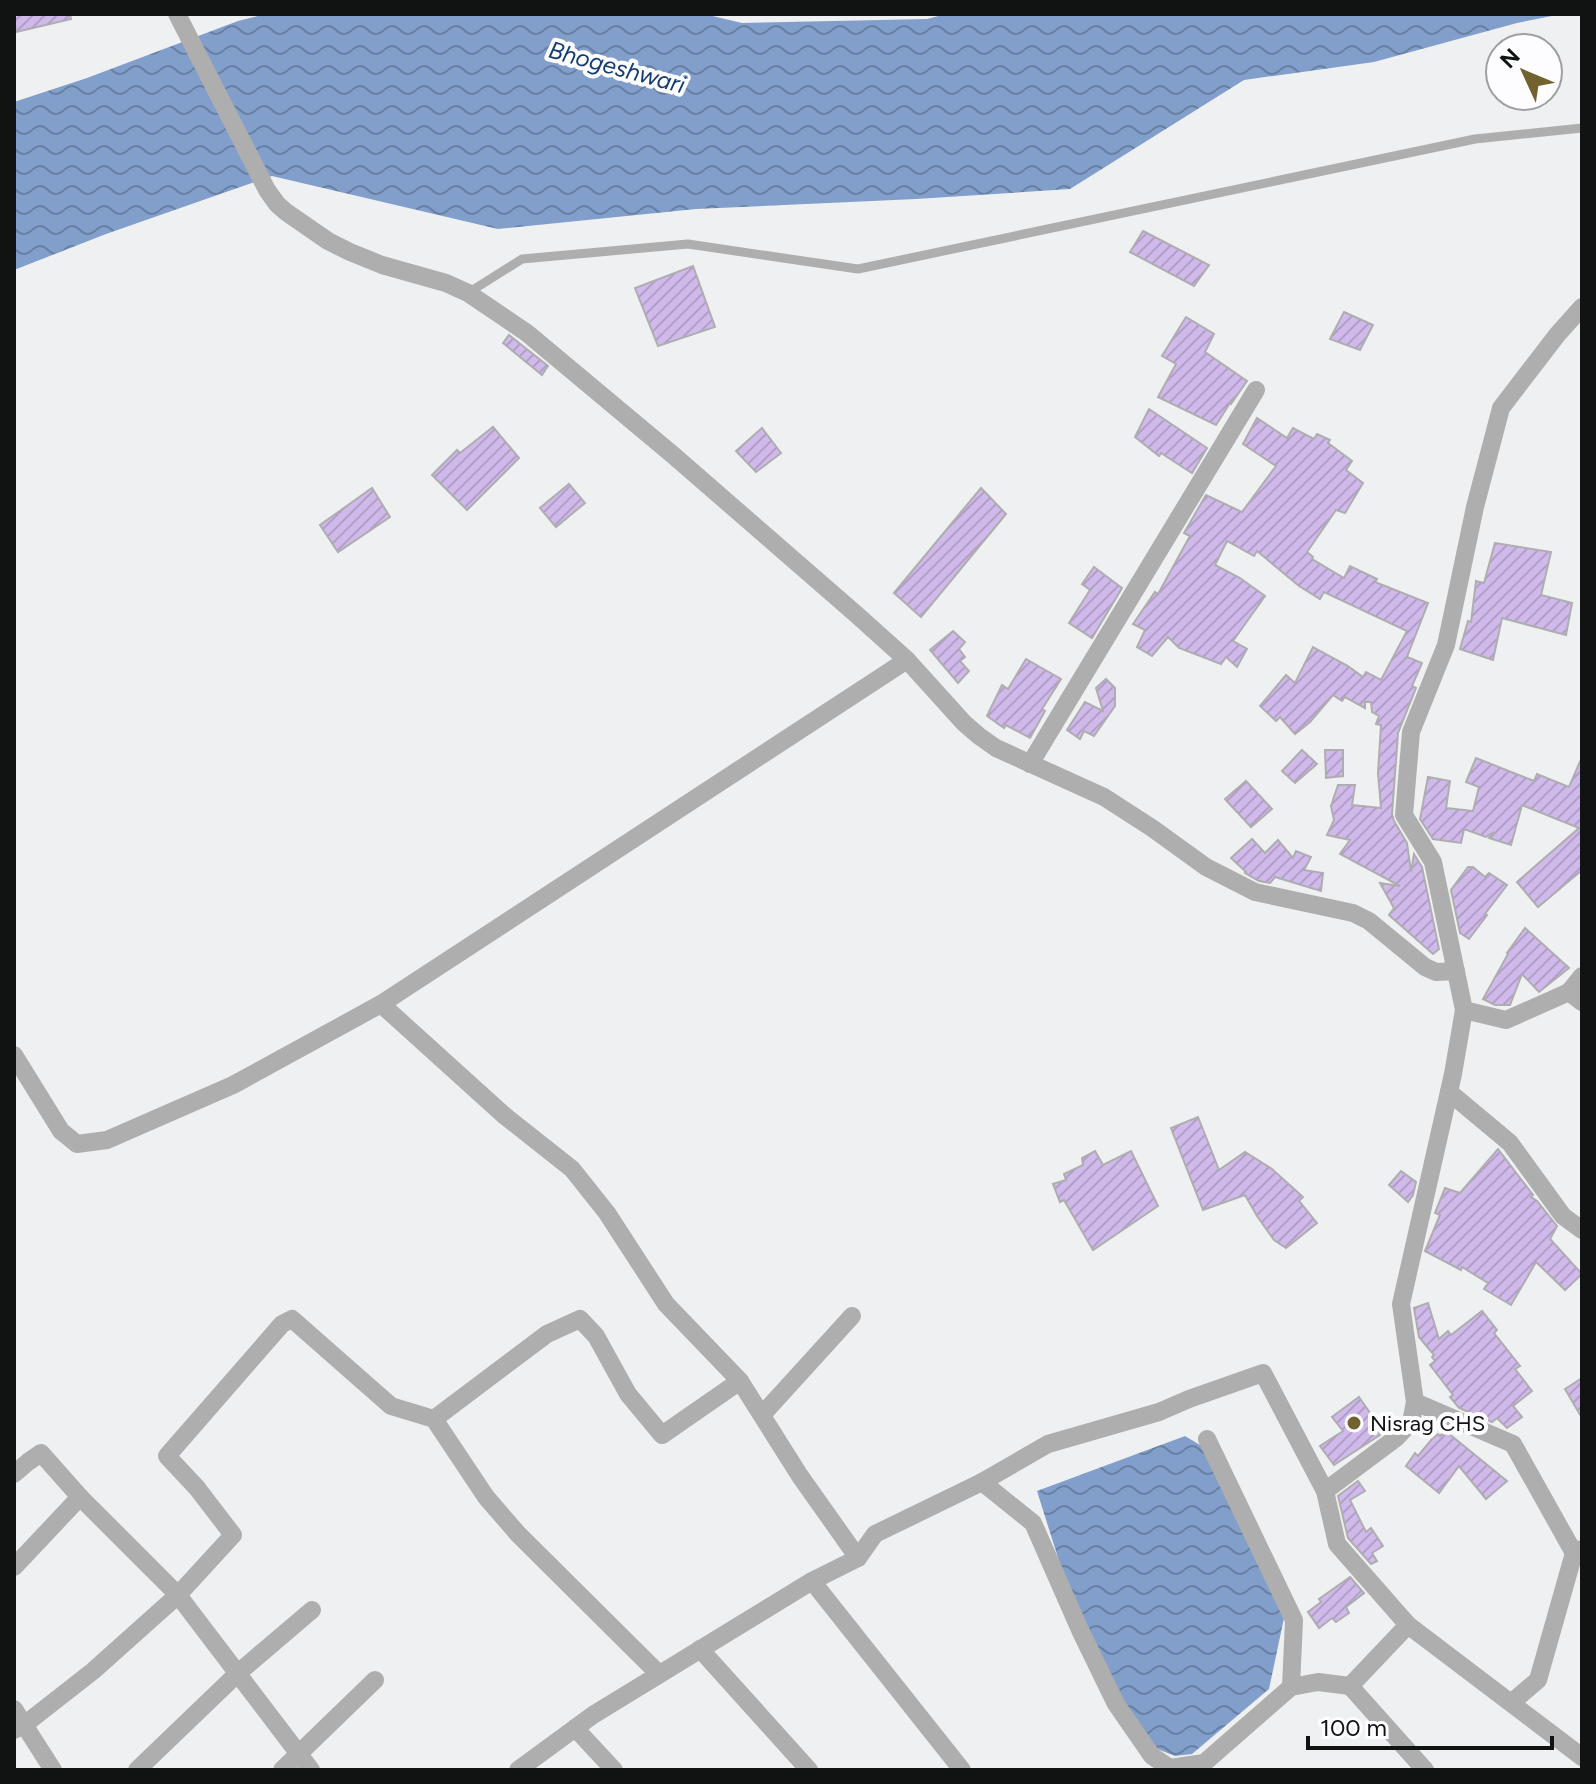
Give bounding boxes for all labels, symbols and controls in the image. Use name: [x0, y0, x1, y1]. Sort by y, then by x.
north arrow: [1484, 32, 1564, 112]
water label: Bhogeshwari: [546, 35, 689, 99]
text: N: [1494, 43, 1526, 74]
place label: Nisrag CHS: [1370, 1410, 1485, 1437]
marker: Nisrag CHS: [1345, 1414, 1363, 1432]
scale bar: [1308, 1700, 1552, 1750]
text: 100 m: [1320, 1713, 1387, 1742]

